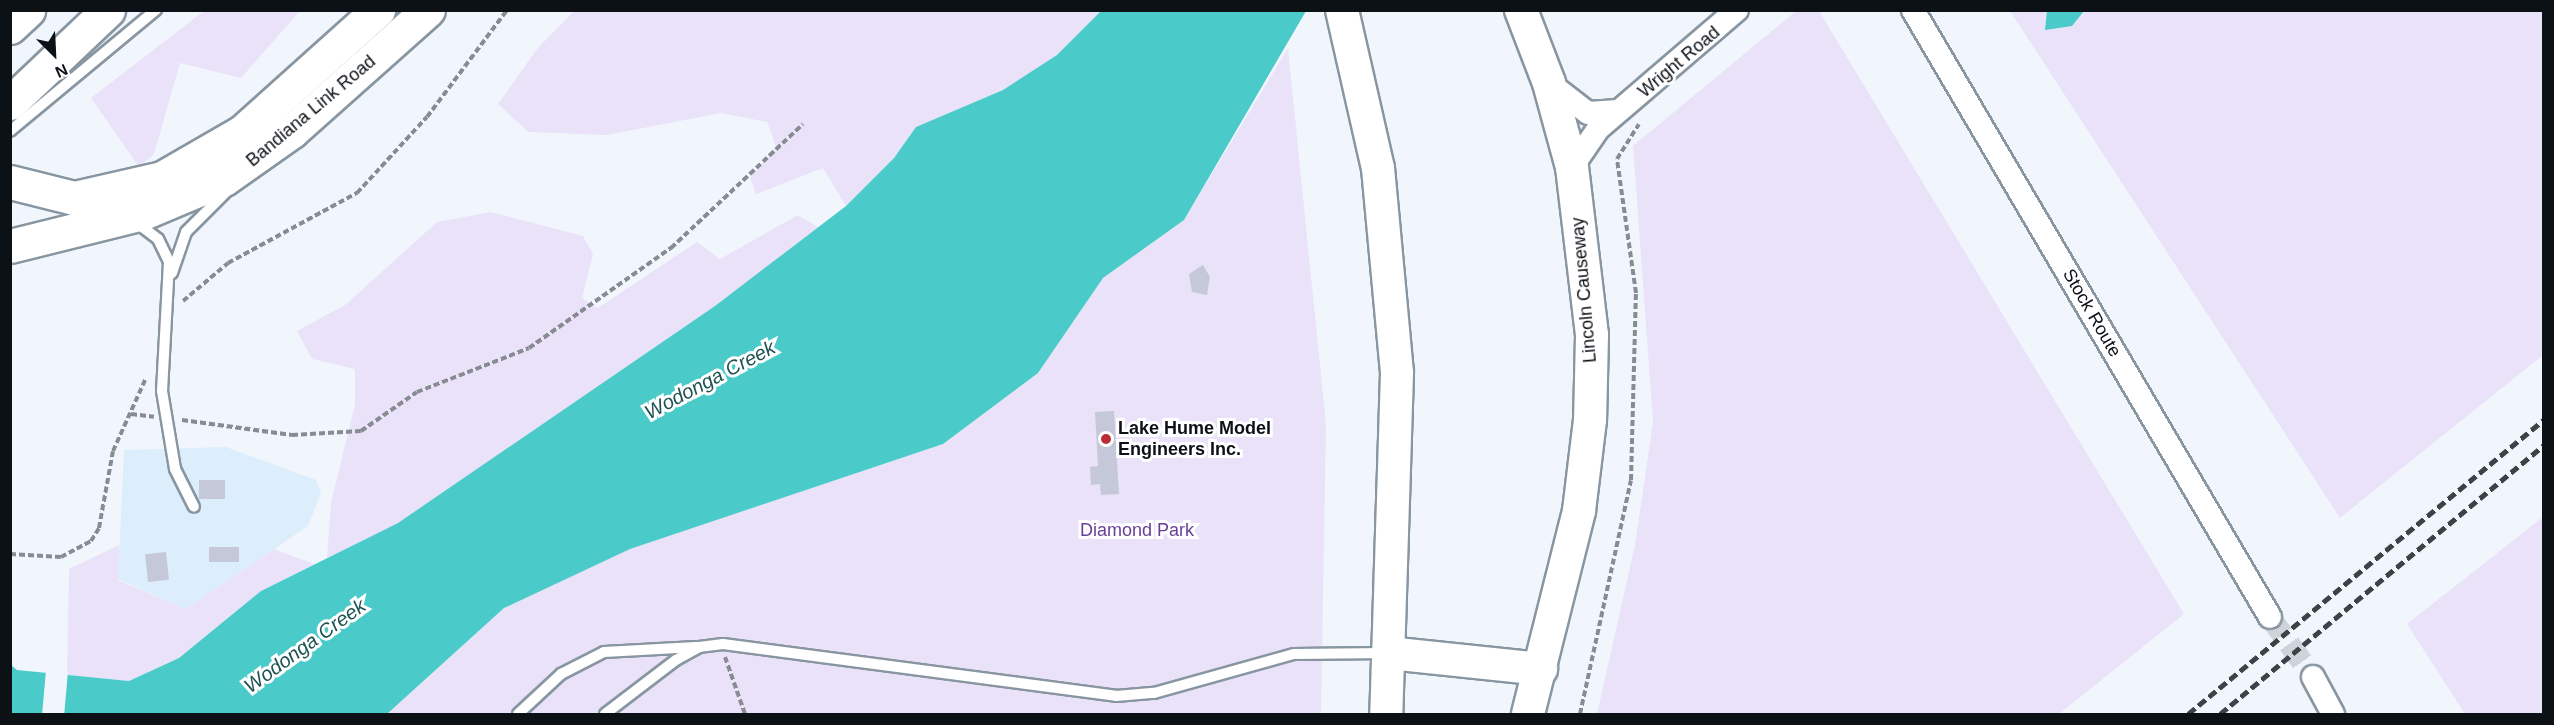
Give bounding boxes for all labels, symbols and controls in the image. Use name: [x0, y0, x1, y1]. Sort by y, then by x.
street label: Wright Road: [1634, 22, 1724, 102]
north arrow: [24, 24, 84, 84]
street label: Bandiana Link Road: [242, 51, 380, 171]
text: N: [53, 61, 70, 81]
street label: Lincoln Causeway: [1567, 216, 1601, 364]
street label: Stock Route: [2058, 265, 2126, 361]
water label: Wodonga Creek: [641, 335, 779, 425]
place label: Lake Hume Model Engineers Inc.: [1118, 418, 1271, 460]
marker: Lake Hume Model Engineers Inc.: [1099, 432, 1113, 446]
park label: Diamond Park: [1080, 519, 1194, 541]
water label: Wodonga Creek: [239, 594, 371, 698]

